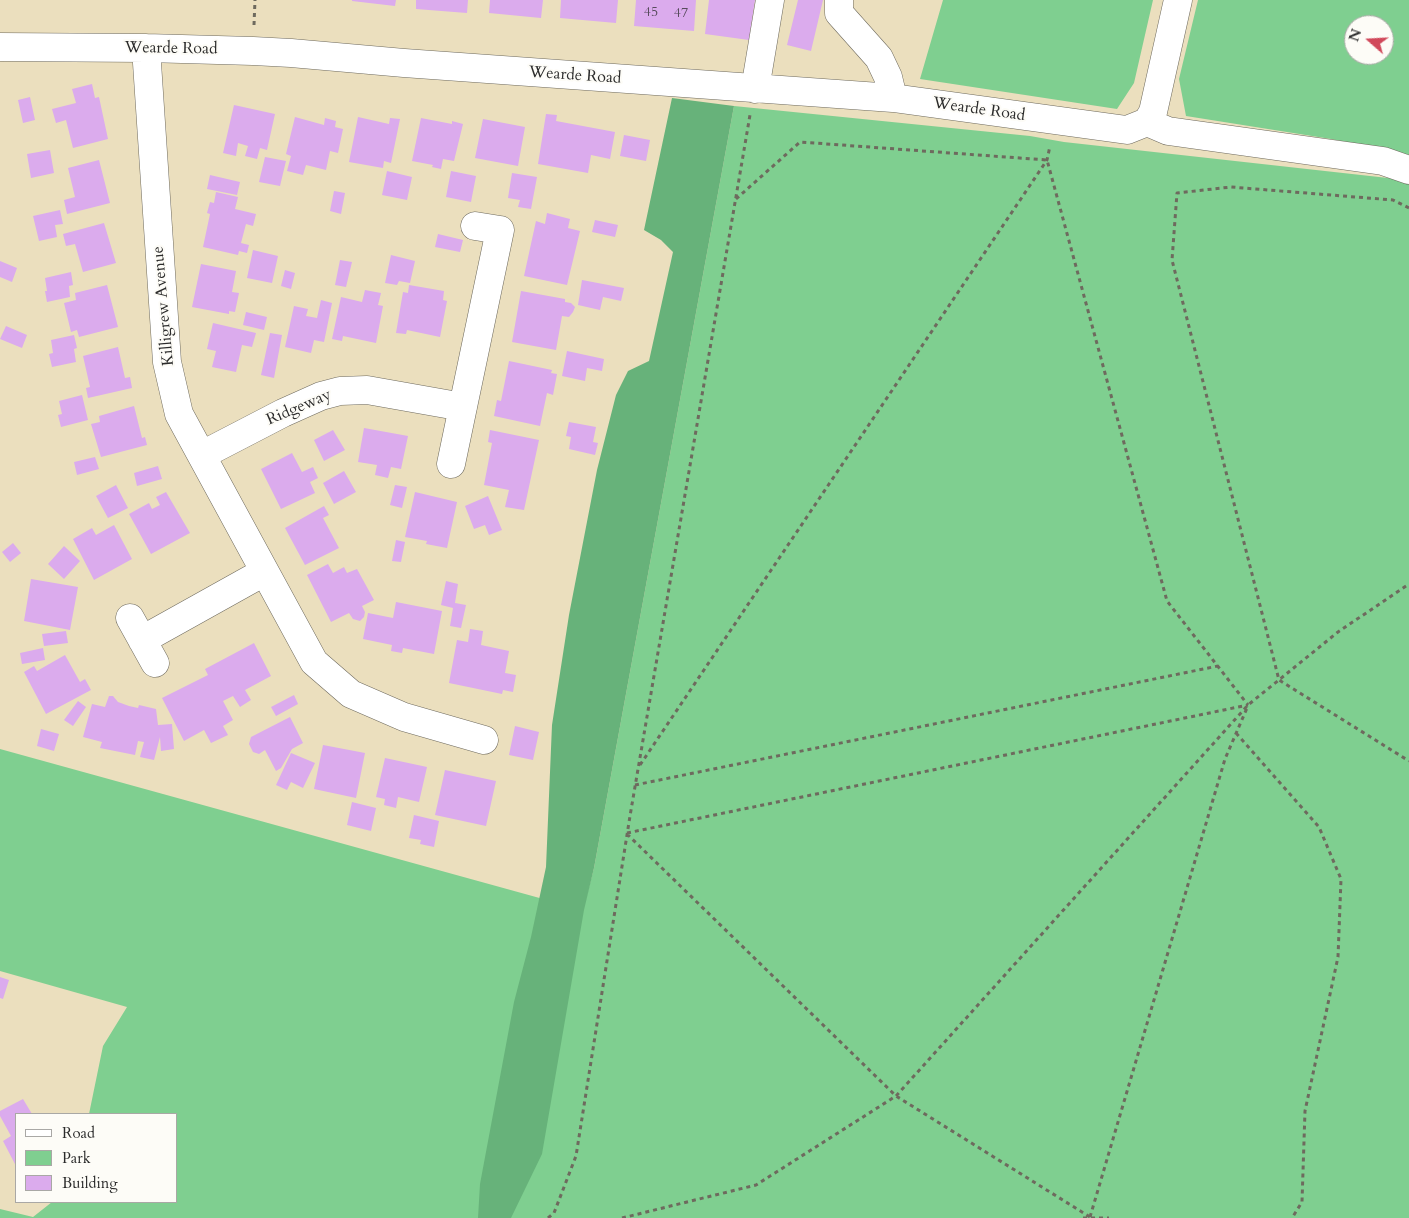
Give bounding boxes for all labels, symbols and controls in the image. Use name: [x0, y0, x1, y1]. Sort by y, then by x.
house number: 45: [644, 5, 658, 21]
house number: 47: [674, 6, 688, 22]
north arrow: [1344, 15, 1394, 65]
text: N: [1344, 26, 1366, 44]
street label: Wearde Road: [124, 39, 218, 59]
street label: Wearde Road: [528, 63, 622, 89]
street label: Wearde Road: [932, 94, 1026, 126]
street label: Killigrew Avenue: [149, 245, 179, 367]
street label: Ridgeway: [264, 386, 334, 430]
legend: [15, 1113, 178, 1203]
text: Road: [62, 1123, 95, 1143]
text: Park: [62, 1148, 91, 1168]
text: Building: [62, 1173, 118, 1193]

